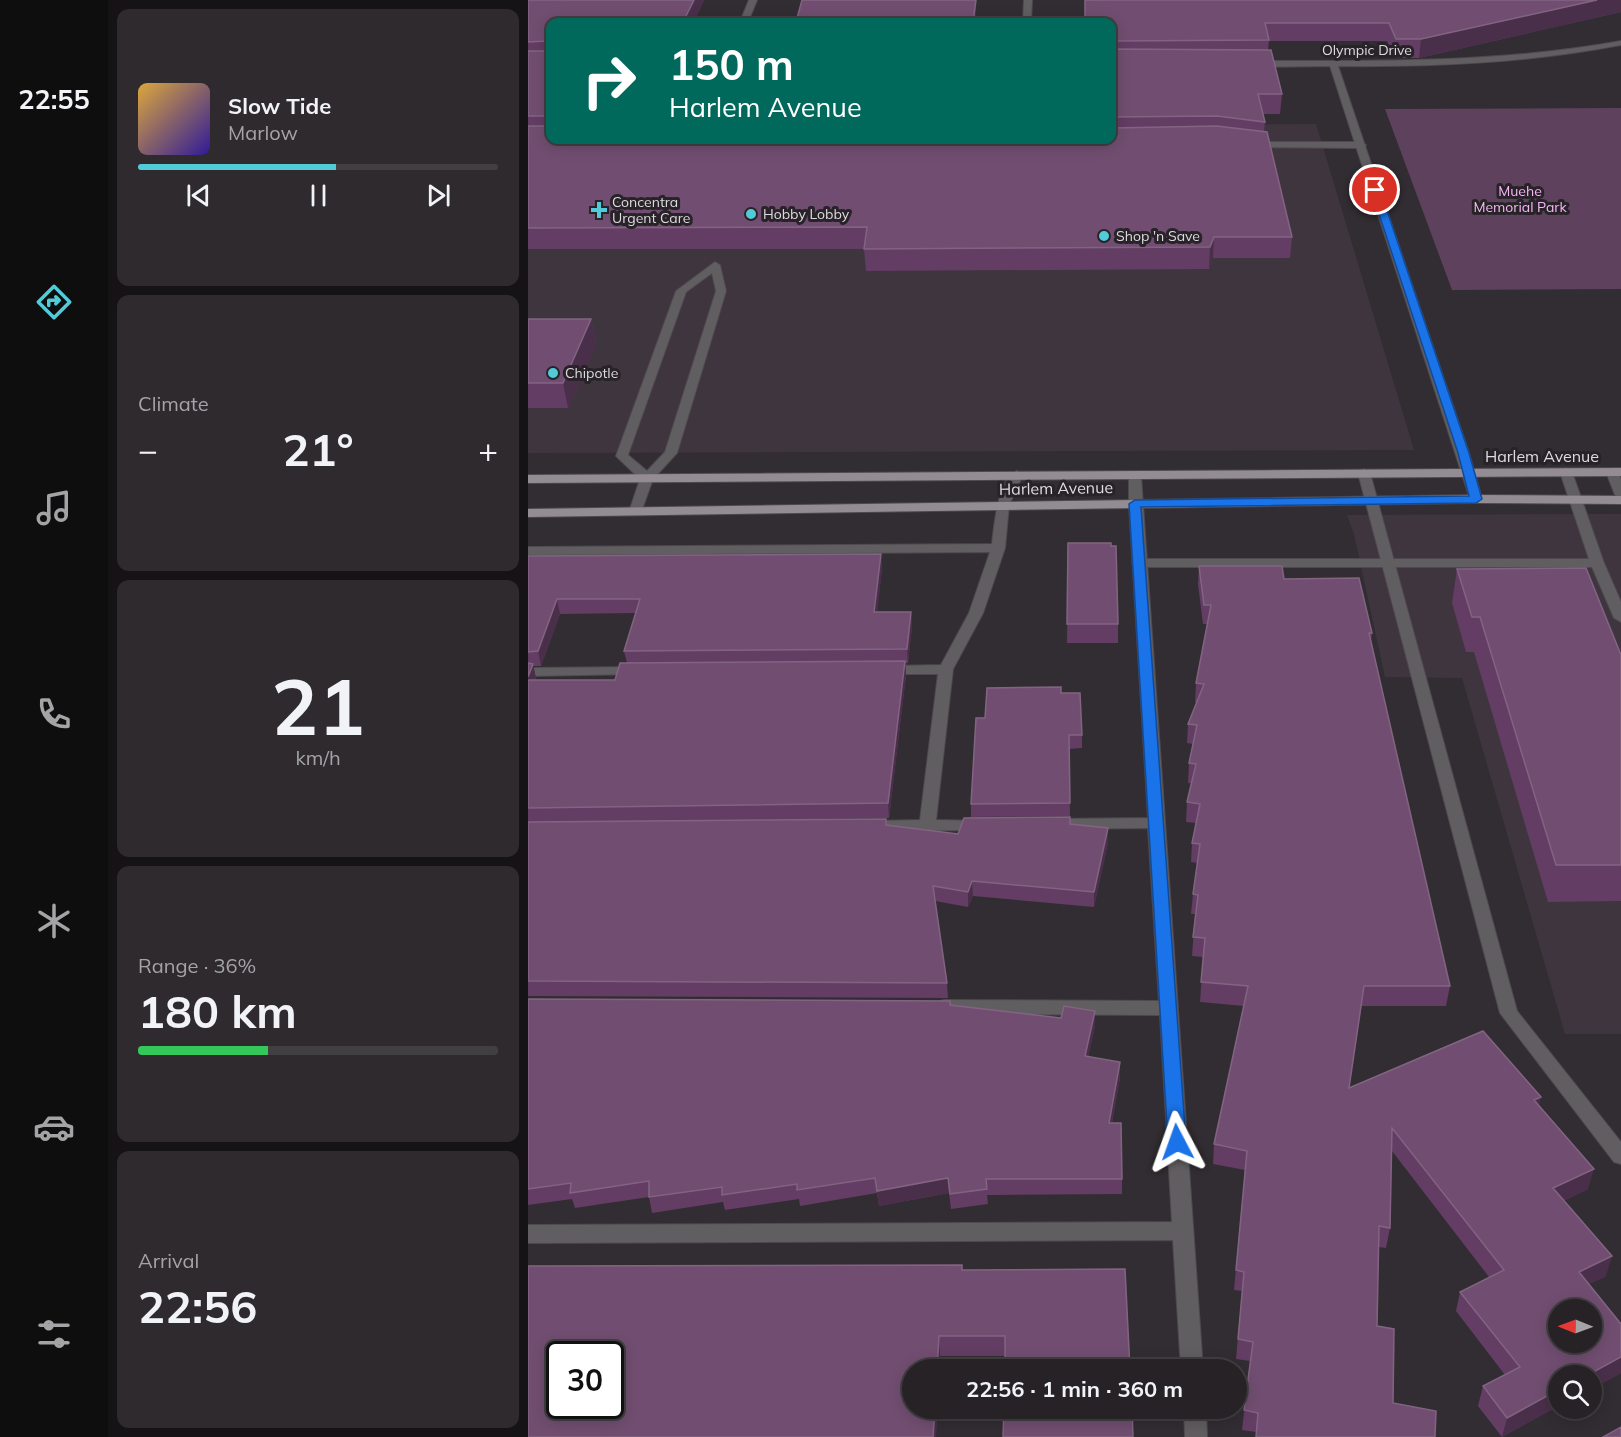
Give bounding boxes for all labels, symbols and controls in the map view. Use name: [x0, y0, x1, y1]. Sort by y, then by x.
text: 150 m: [669, 38, 794, 91]
street label: Olympic Drive: [1322, 41, 1412, 59]
icon: right: [570, 42, 648, 120]
text: 22:55: [18, 82, 90, 116]
text: Harlem Avenue: [669, 90, 862, 124]
text: Slow Tide: [228, 92, 331, 120]
text: Marlow: [228, 120, 298, 145]
pin: [1349, 164, 1400, 215]
icon: arrive: [1358, 173, 1391, 206]
icon: previous: [182, 179, 215, 212]
icon: pause: [302, 179, 335, 212]
icon: next: [422, 179, 455, 212]
park label: Muehe Memorial Park: [1473, 182, 1567, 216]
place label: Concentra Urgent Care: [612, 193, 690, 227]
marker: Concentra Urgent Care: [590, 201, 608, 219]
place label: Hobby Lobby: [763, 205, 850, 223]
marker: Hobby Lobby: [744, 207, 758, 221]
place label: Shop 'n Save: [1116, 227, 1200, 245]
marker: Shop 'n Save: [1097, 229, 1111, 243]
icon: directions: [33, 281, 75, 323]
place label: Chipotle: [565, 364, 618, 382]
marker: Chipotle: [546, 366, 560, 380]
text: Climate: [138, 391, 209, 416]
text: 21°: [282, 421, 354, 477]
text: −: [138, 429, 158, 470]
text: +: [478, 429, 498, 470]
street label: Harlem Avenue: [1485, 446, 1599, 466]
street label: Harlem Avenue: [999, 477, 1113, 499]
icon: music: [33, 487, 75, 529]
text: 21: [271, 657, 365, 755]
icon: phone: [33, 693, 75, 735]
text: km/h: [295, 745, 341, 770]
icon: climate: [33, 900, 75, 942]
text: Range · 36%: [138, 953, 256, 978]
text: 180 km: [138, 983, 297, 1039]
icon: car: [33, 1106, 75, 1148]
position arrow: [1145, 1110, 1209, 1174]
text: Arrival: [138, 1248, 199, 1273]
text: 22:56: [138, 1278, 257, 1334]
north arrow: [1548, 1299, 1602, 1353]
map controls: [1548, 1299, 1602, 1419]
icon: filters: [33, 1313, 75, 1355]
speed limit sign: 30: [546, 1341, 624, 1419]
button: search: [1548, 1365, 1602, 1419]
text: 22:56 · 1 min · 360 m: [966, 1375, 1183, 1403]

